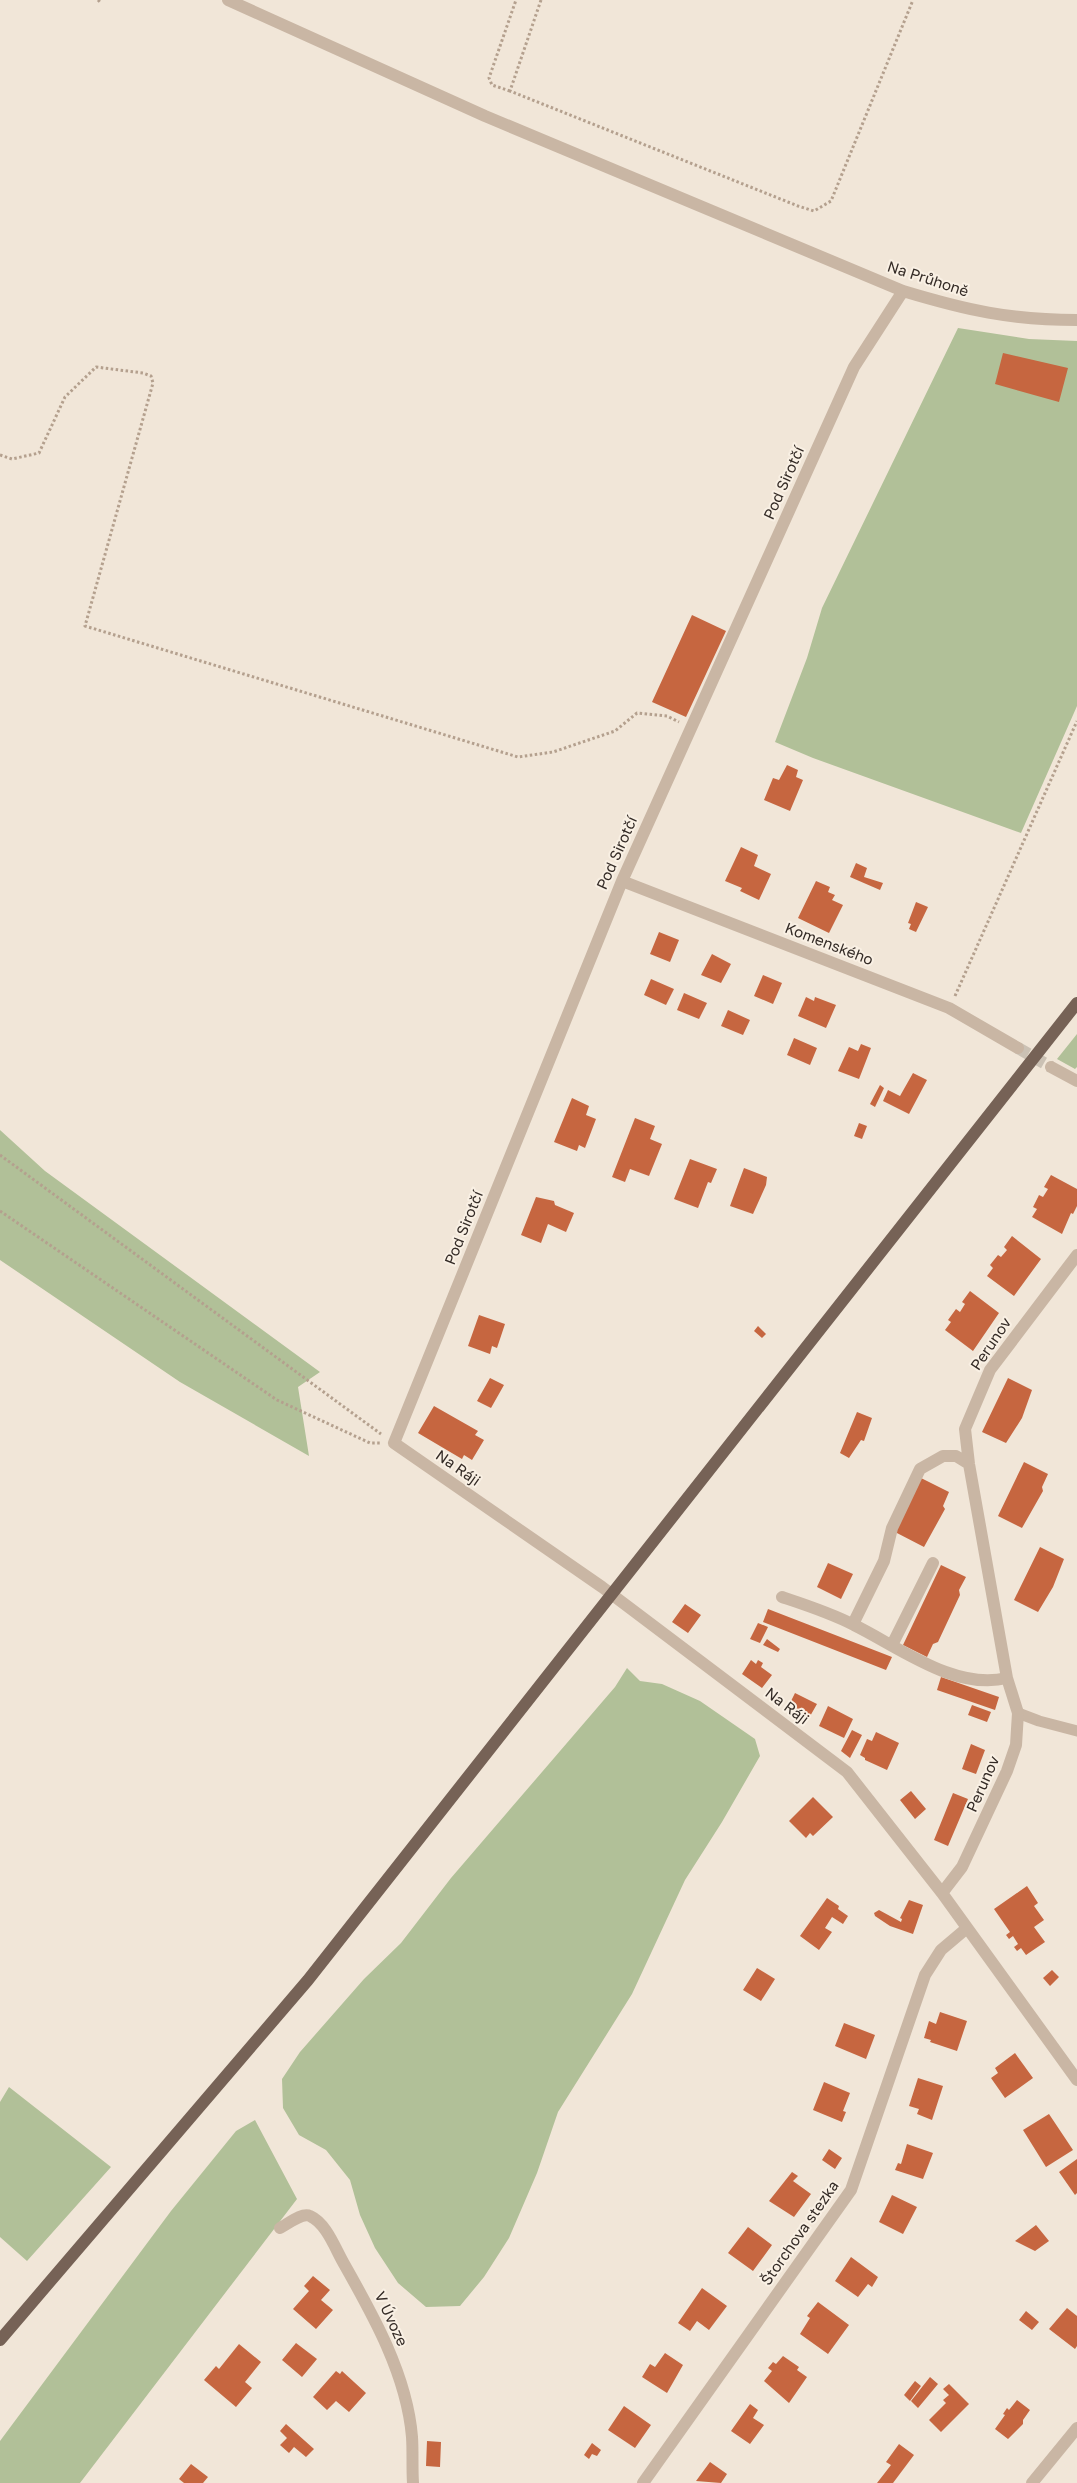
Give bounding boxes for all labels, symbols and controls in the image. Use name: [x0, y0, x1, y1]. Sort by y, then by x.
street label: Na Průhoně: [885, 256, 972, 300]
street label: Pod Sirotčí: [759, 442, 808, 522]
street label: Pod Sirotčí: [592, 812, 641, 892]
street label: Komenského: [783, 918, 876, 968]
street label: Pod Sirotčí: [440, 1187, 486, 1267]
street label: Perunov: [966, 1313, 1015, 1373]
street label: Na Ráji: [433, 1445, 484, 1489]
street label: Na Ráji: [762, 1683, 813, 1727]
street label: Perunov: [962, 1752, 1003, 1814]
street label: Štorchova stezka: [756, 2177, 842, 2288]
street label: V Úvoze: [371, 2288, 412, 2349]

